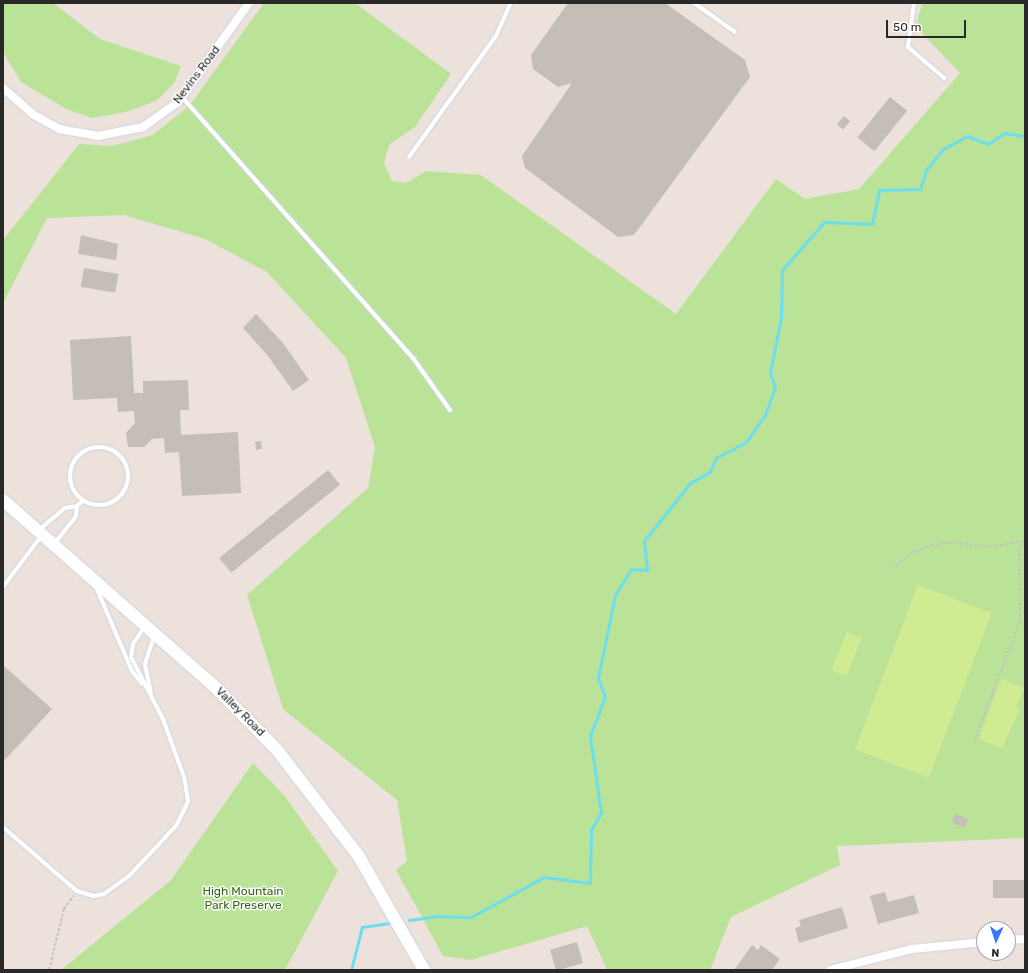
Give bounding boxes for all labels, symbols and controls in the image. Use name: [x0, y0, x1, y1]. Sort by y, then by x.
scale bar: [888, 12, 968, 38]
text: 50 m: [893, 20, 921, 34]
street label: Nevins Road: [170, 43, 224, 107]
street label: Valley Road: [212, 684, 268, 740]
park label: High Mountain Park Preserve: [202, 885, 284, 913]
north arrow: [976, 921, 1016, 961]
text: N: [991, 946, 1000, 959]

